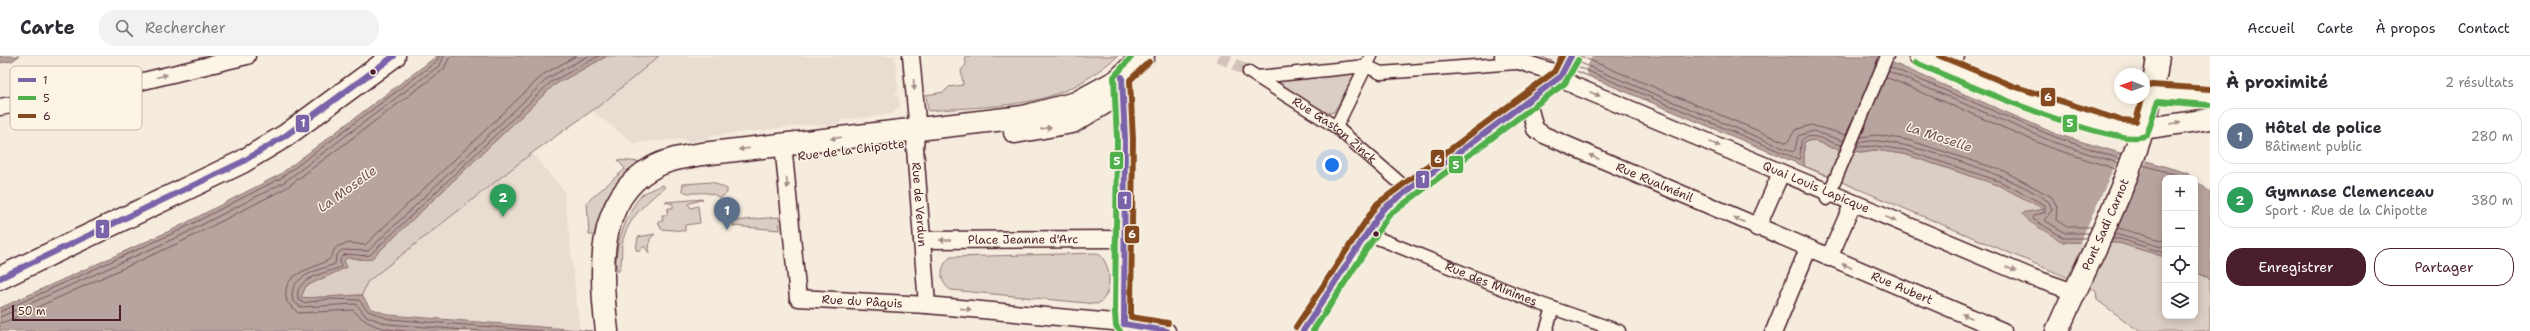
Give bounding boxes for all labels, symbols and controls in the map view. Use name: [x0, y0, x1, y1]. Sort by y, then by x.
search box: [99, 10, 379, 46]
text: Carte: [20, 15, 75, 40]
icon: search: [113, 17, 135, 39]
text: Rechercher: [145, 18, 226, 38]
text: Accueil: [2247, 19, 2295, 37]
text: Carte: [2317, 19, 2353, 37]
text: À propos: [2375, 19, 2436, 37]
text: Contact: [2458, 19, 2510, 37]
legend: [10, 66, 142, 130]
unlabelled marker: [368, 67, 378, 77]
north arrow: [2114, 68, 2150, 104]
text: À proximité: [2226, 71, 2328, 93]
text: 1: [43, 73, 48, 88]
one-way arrow: [156, 73, 168, 79]
text: 2 résultats: [2445, 74, 2514, 91]
one-way arrow: [910, 79, 917, 91]
line badge: 6: [2040, 87, 2056, 107]
text: 6: [2044, 90, 2052, 105]
text: 5: [43, 91, 50, 106]
one-way arrow: [1589, 92, 1601, 98]
street label: Rue Gaston Zinck: [1289, 93, 1380, 167]
text: 6: [43, 109, 51, 124]
line badge: 1: [295, 114, 310, 133]
line badge: 5: [2062, 114, 2078, 133]
text: 1: [300, 116, 306, 131]
text: 5: [2067, 116, 2074, 131]
water label: La Moselle: [1904, 118, 1974, 156]
text: Hôtel de police: [2265, 118, 2382, 138]
one-way arrow: [2170, 120, 2182, 126]
one-way arrow: [1040, 124, 1052, 130]
text: 1: [2237, 128, 2243, 145]
text: 280 m: [2471, 128, 2513, 145]
street label: Rue de la Chipotte: [797, 135, 906, 165]
one-way arrow: [830, 135, 842, 141]
text: Bâtiment public: [2265, 138, 2362, 155]
one-way arrow: [1709, 141, 1720, 147]
one-way arrow: [738, 146, 750, 152]
line badge: 6: [1430, 149, 1445, 168]
line badge: 5: [1109, 151, 1124, 170]
text: 6: [1434, 152, 1442, 167]
text: 5: [1114, 154, 1121, 169]
one-way arrow: [1588, 154, 1599, 160]
your location: [1322, 155, 1342, 175]
line badge: 5: [1448, 155, 1464, 174]
text: 5: [1453, 158, 1460, 173]
street label: Quai Louis Lapicque: [1760, 158, 1872, 217]
street label: Rue Rualménil: [1613, 159, 1696, 206]
water label: La Moselle: [314, 162, 380, 216]
street label: Rue de Verdun: [908, 162, 931, 247]
line badge: 1: [1415, 170, 1430, 189]
text: 1: [1420, 172, 1426, 187]
map controls: [2162, 175, 2198, 319]
button: +: [2162, 175, 2198, 211]
street label: Pont Sadi Carnot: [2078, 176, 2133, 273]
one-way arrow: [784, 177, 790, 189]
text: Gymnase Clemenceau: [2265, 182, 2434, 202]
pin: 2: [490, 184, 516, 217]
line badge: 1: [1117, 191, 1132, 210]
text: 2: [2235, 192, 2245, 209]
text: 380 m: [2471, 192, 2513, 209]
text: 1: [1122, 193, 1128, 208]
pin: 1: [714, 197, 740, 230]
text: Sport · Rue de la Chipotte: [2265, 202, 2428, 219]
button: −: [2162, 211, 2198, 247]
one-way arrow: [1733, 217, 1744, 223]
one-way arrow: [1886, 217, 1898, 223]
line badge: 1: [95, 219, 110, 239]
text: 1: [99, 222, 105, 237]
line badge: 6: [1124, 225, 1140, 244]
text: 6: [1128, 227, 1136, 242]
unlabelled marker: [1371, 229, 1381, 239]
street label: Place Jeanne d'Arc: [968, 231, 1078, 248]
one-way arrow: [938, 237, 951, 243]
button: locate: [2162, 247, 2198, 283]
button: Enregistrer: [2226, 248, 2366, 286]
button: Partager: [2374, 248, 2514, 286]
street label: Rue des Minimes: [1443, 258, 1540, 310]
one-way arrow: [1842, 263, 1853, 269]
one-way arrow: [2006, 266, 2017, 272]
street label: Rue Aubert: [1869, 268, 1935, 308]
button: layers: [2162, 283, 2198, 319]
street label: Rue du Pâquis: [821, 291, 903, 312]
scale bar: [12, 303, 121, 322]
text: 50 m: [18, 304, 46, 319]
one-way arrow: [960, 306, 972, 312]
one-way arrow: [1962, 313, 1973, 319]

